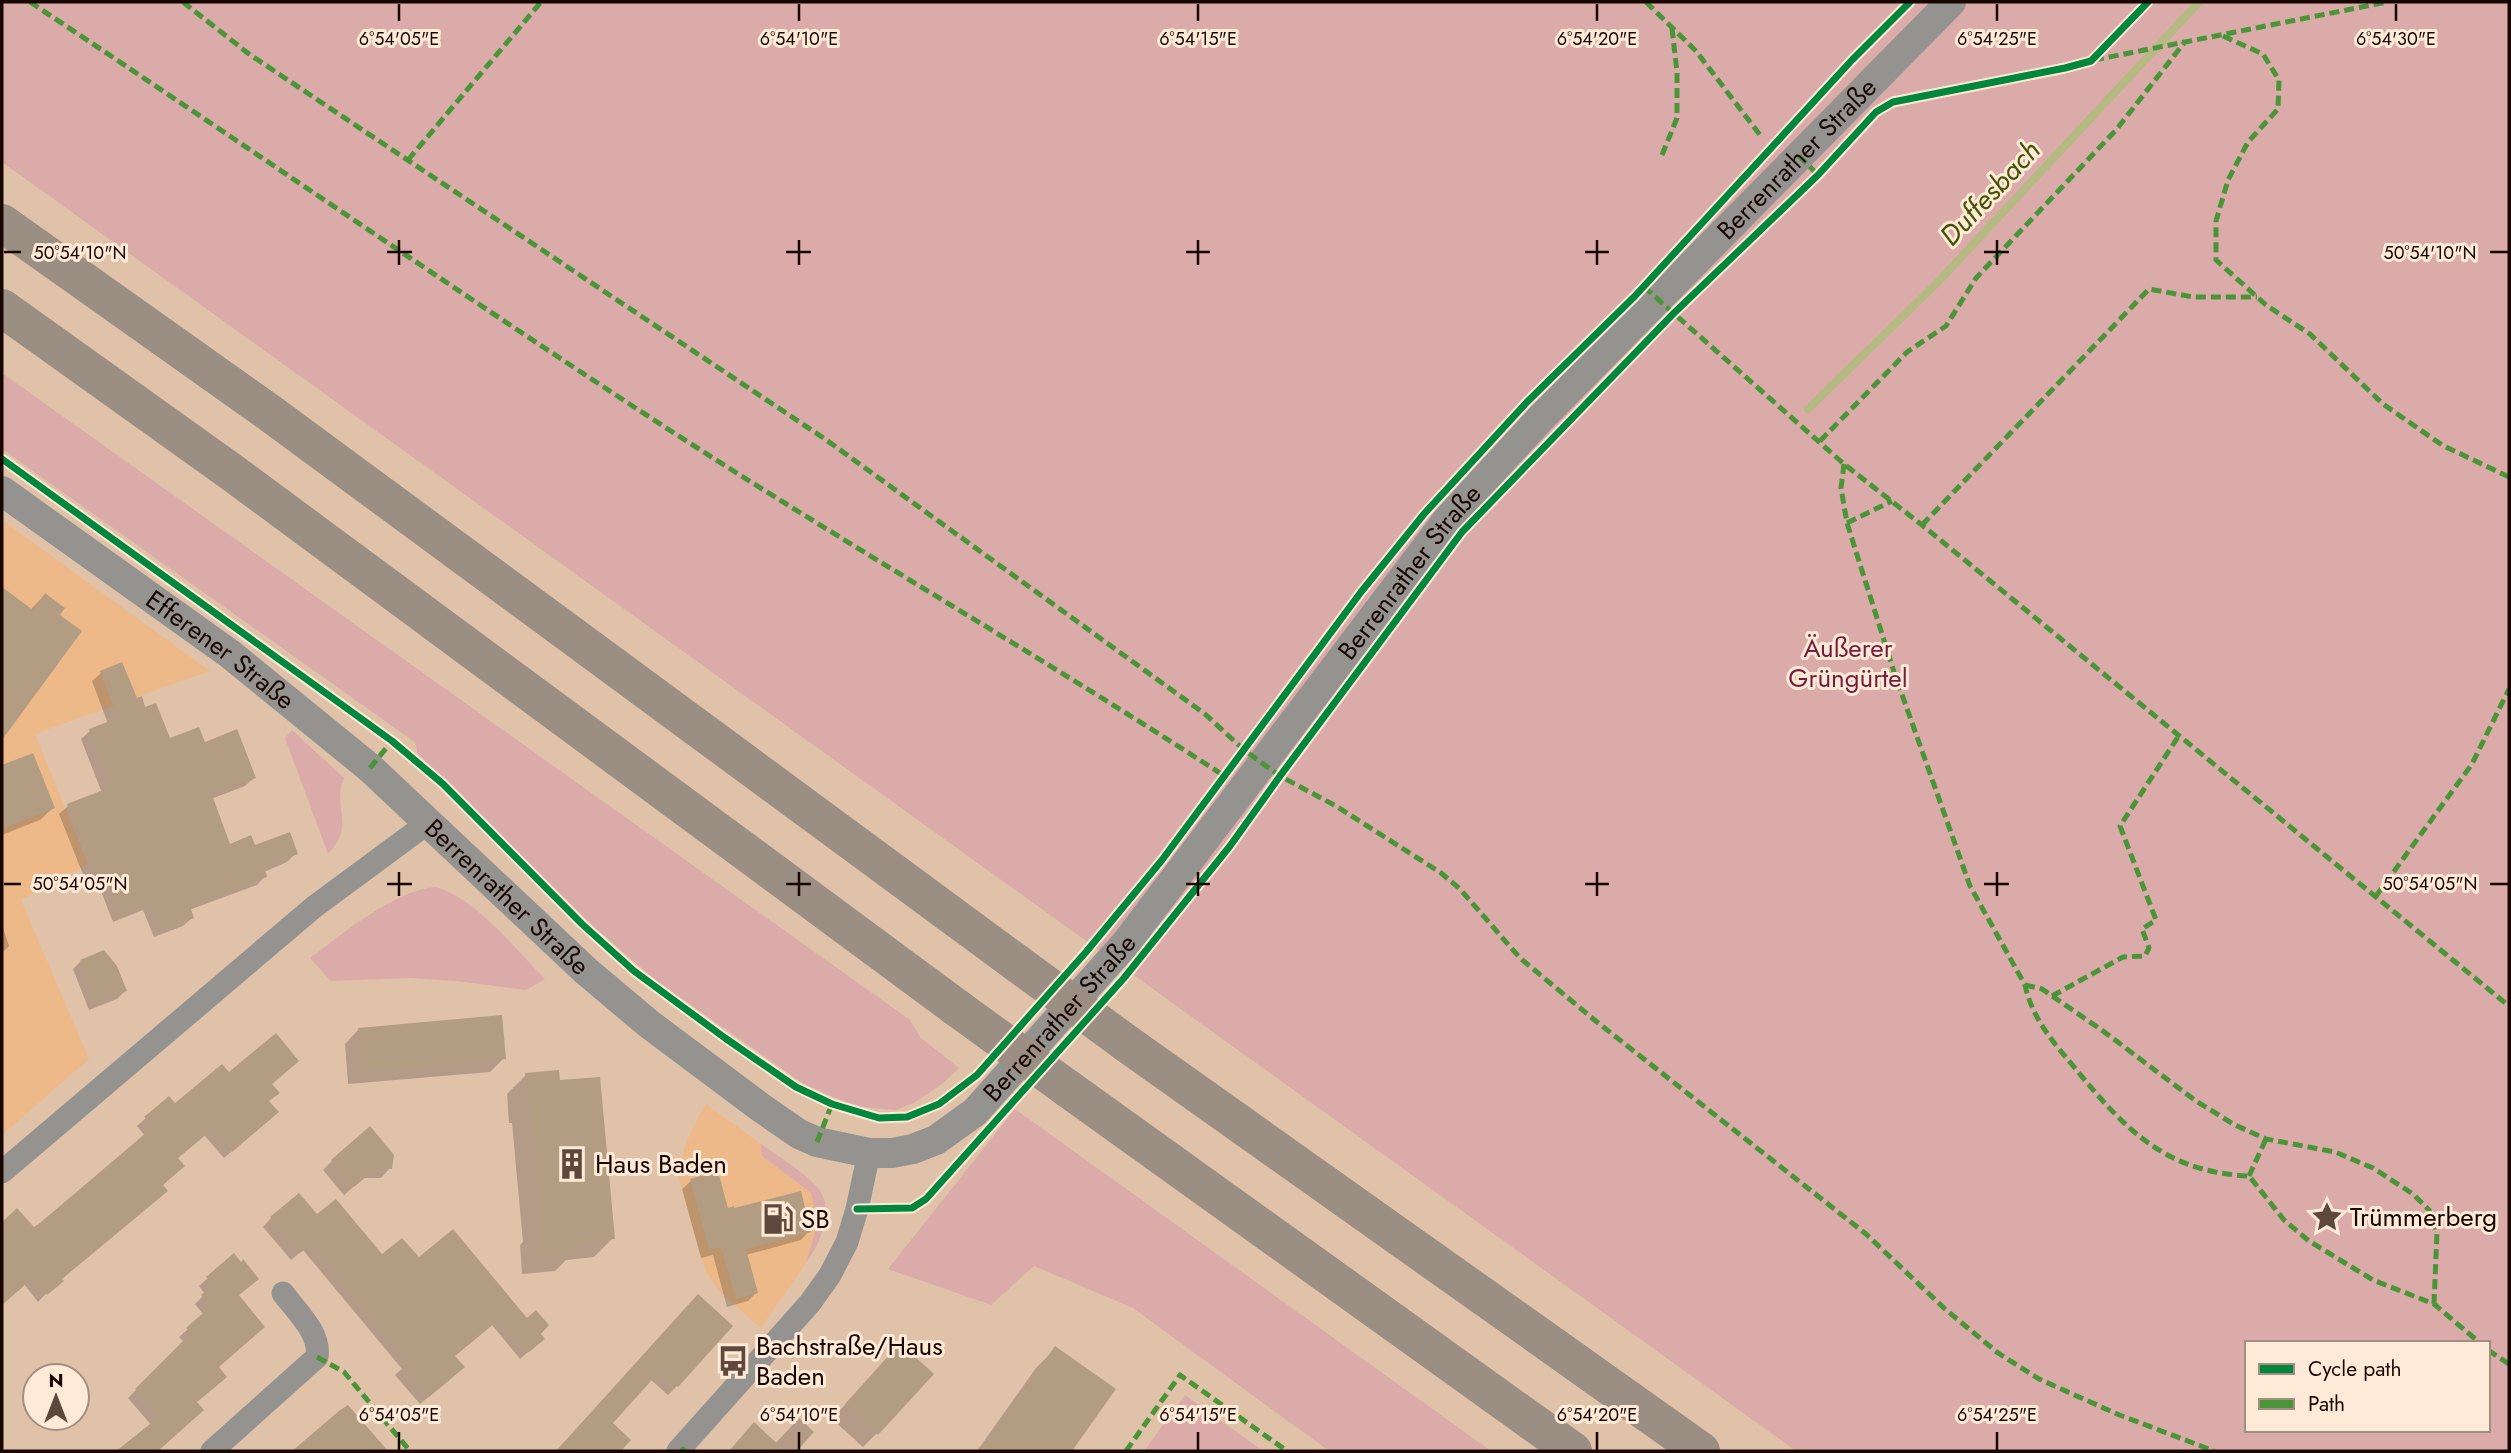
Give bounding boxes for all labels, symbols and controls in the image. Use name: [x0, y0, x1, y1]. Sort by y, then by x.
text: 6°54'05"E: [359, 26, 439, 52]
text: 6°54'10"E: [760, 26, 838, 52]
text: 6°54'15"E: [1159, 26, 1237, 52]
text: 6°54'20"E: [1557, 26, 1637, 52]
text: 6°54'25"E: [1957, 26, 2037, 52]
text: 6°54'30"E: [2356, 26, 2436, 52]
street label: Berrenrather Straße: [1708, 69, 1885, 248]
water label: Duffesbach: [1930, 131, 2050, 255]
text: 50°54'10"N: [34, 240, 126, 266]
text: 50°54'10"N: [2384, 240, 2476, 266]
street label: Berrenrather Straße: [1329, 476, 1490, 668]
street label: Efferener Straße: [138, 581, 303, 719]
park label: Äußerer Grüngürtel: [1788, 629, 1908, 697]
street label: Berrenrather Straße: [416, 810, 598, 984]
text: 50°54'05"N: [32, 871, 128, 897]
text: 50°54'05"N: [2382, 871, 2478, 897]
street label: Berrenrather Straße: [974, 926, 1145, 1110]
place label: Haus Baden: [595, 1145, 727, 1183]
building icon: Haus Baden: [555, 1147, 589, 1181]
place label: Trümmerberg: [2350, 1198, 2497, 1236]
place label: SB: [801, 1200, 830, 1238]
place icon: Trümmerberg: [2310, 1200, 2344, 1234]
fuel station icon: SB: [761, 1202, 795, 1236]
place label: Bachstraße/Haus Baden: [756, 1327, 943, 1395]
legend: [2245, 1341, 2490, 1432]
bus stop icon: Bachstraße/Haus Baden: [716, 1344, 750, 1378]
text: Cycle path: [2308, 1354, 2401, 1384]
north arrow: [21, 1362, 91, 1432]
text: N: [48, 1367, 64, 1394]
text: Path: [2308, 1389, 2345, 1419]
text: 6°54'05"E: [359, 1402, 439, 1428]
text: 6°54'10"E: [760, 1402, 838, 1428]
text: 6°54'15"E: [1159, 1402, 1237, 1428]
text: 6°54'20"E: [1557, 1402, 1637, 1428]
text: 6°54'25"E: [1957, 1402, 2037, 1428]

